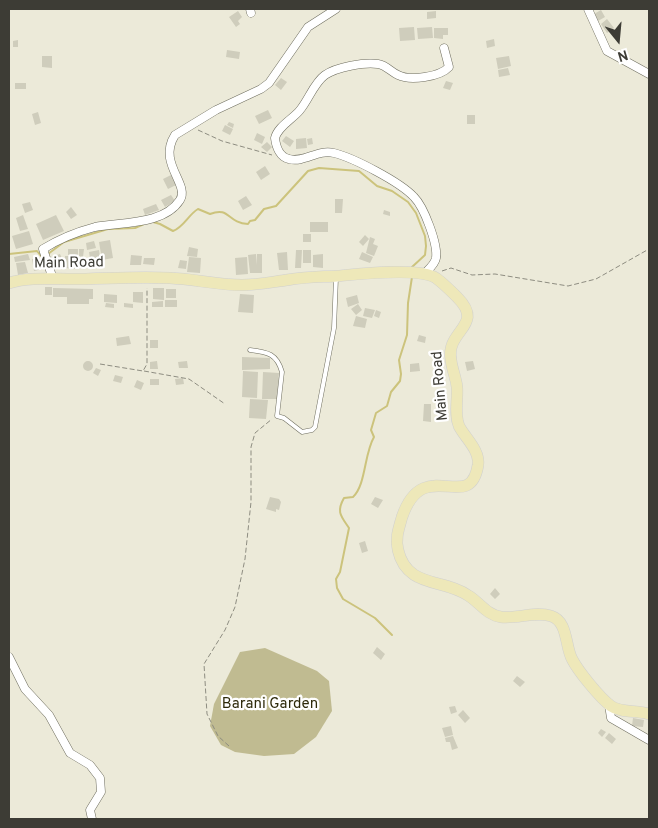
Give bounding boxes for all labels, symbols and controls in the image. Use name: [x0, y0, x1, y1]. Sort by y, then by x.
north arrow: [593, 15, 643, 65]
text: N: [615, 45, 630, 64]
street label: Main Road: [34, 254, 104, 274]
street label: Main Road: [429, 350, 453, 422]
park label: Barani Garden: [222, 696, 318, 714]

